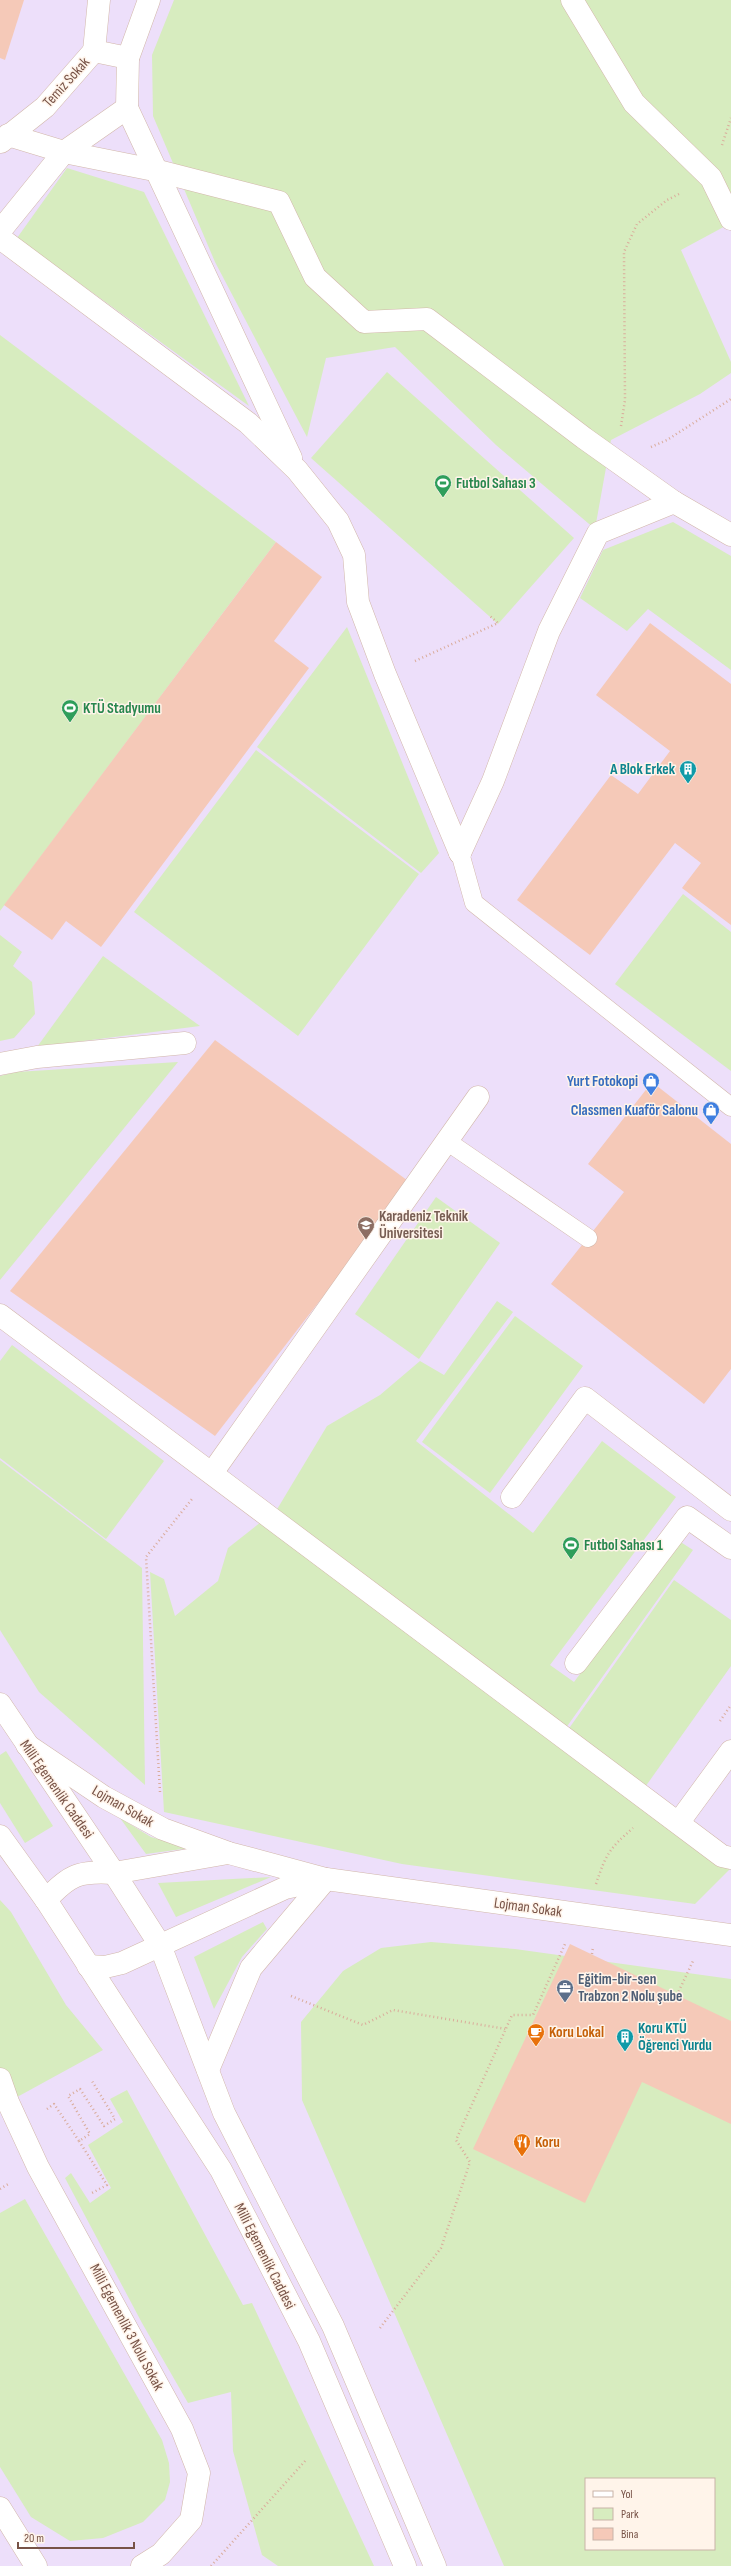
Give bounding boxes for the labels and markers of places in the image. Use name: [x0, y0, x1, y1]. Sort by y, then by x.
sports icon: Futbol Sahası 3: [433, 473, 453, 498]
place label: Futbol Sahası 3: [456, 474, 536, 493]
sports icon: KTÜ Stadyumu: [60, 698, 80, 723]
place label: KTÜ Stadyumu: [83, 699, 161, 718]
building icon: A Blok Erkek: [678, 759, 698, 784]
place label: A Blok Erkek: [609, 760, 676, 779]
shop icon: Yurt Fotokopi: [641, 1071, 661, 1096]
place label: Yurt Fotokopi: [567, 1072, 638, 1091]
shop icon: Classmen Kuaför Salonu: [701, 1100, 721, 1125]
place label: Classmen Kuaför Salonu: [571, 1101, 698, 1120]
place label: Karadeniz Teknik Üniversitesi: [379, 1207, 469, 1243]
school or university icon: Karadeniz Teknik Üniversitesi: [356, 1215, 376, 1240]
sports icon: Futbol Sahası 1: [561, 1535, 581, 1560]
place label: Futbol Sahası 1: [584, 1536, 663, 1555]
place label: Eğitim-bir-sen Trabzon 2 Nolu şube: [578, 1970, 682, 2006]
office icon: Eğitim-bir-sen Trabzon 2 Nolu şube: [555, 1978, 575, 2003]
place label: Koru KTÜ Öğrenci Yurdu: [638, 2019, 712, 2055]
cafe icon: Koru Lokal: [526, 2022, 546, 2047]
place label: Koru Lokal: [549, 2023, 604, 2042]
building icon: Koru KTÜ Öğrenci Yurdu: [615, 2027, 635, 2052]
restaurant icon: Koru: [512, 2132, 532, 2157]
place label: Koru: [535, 2133, 560, 2152]

